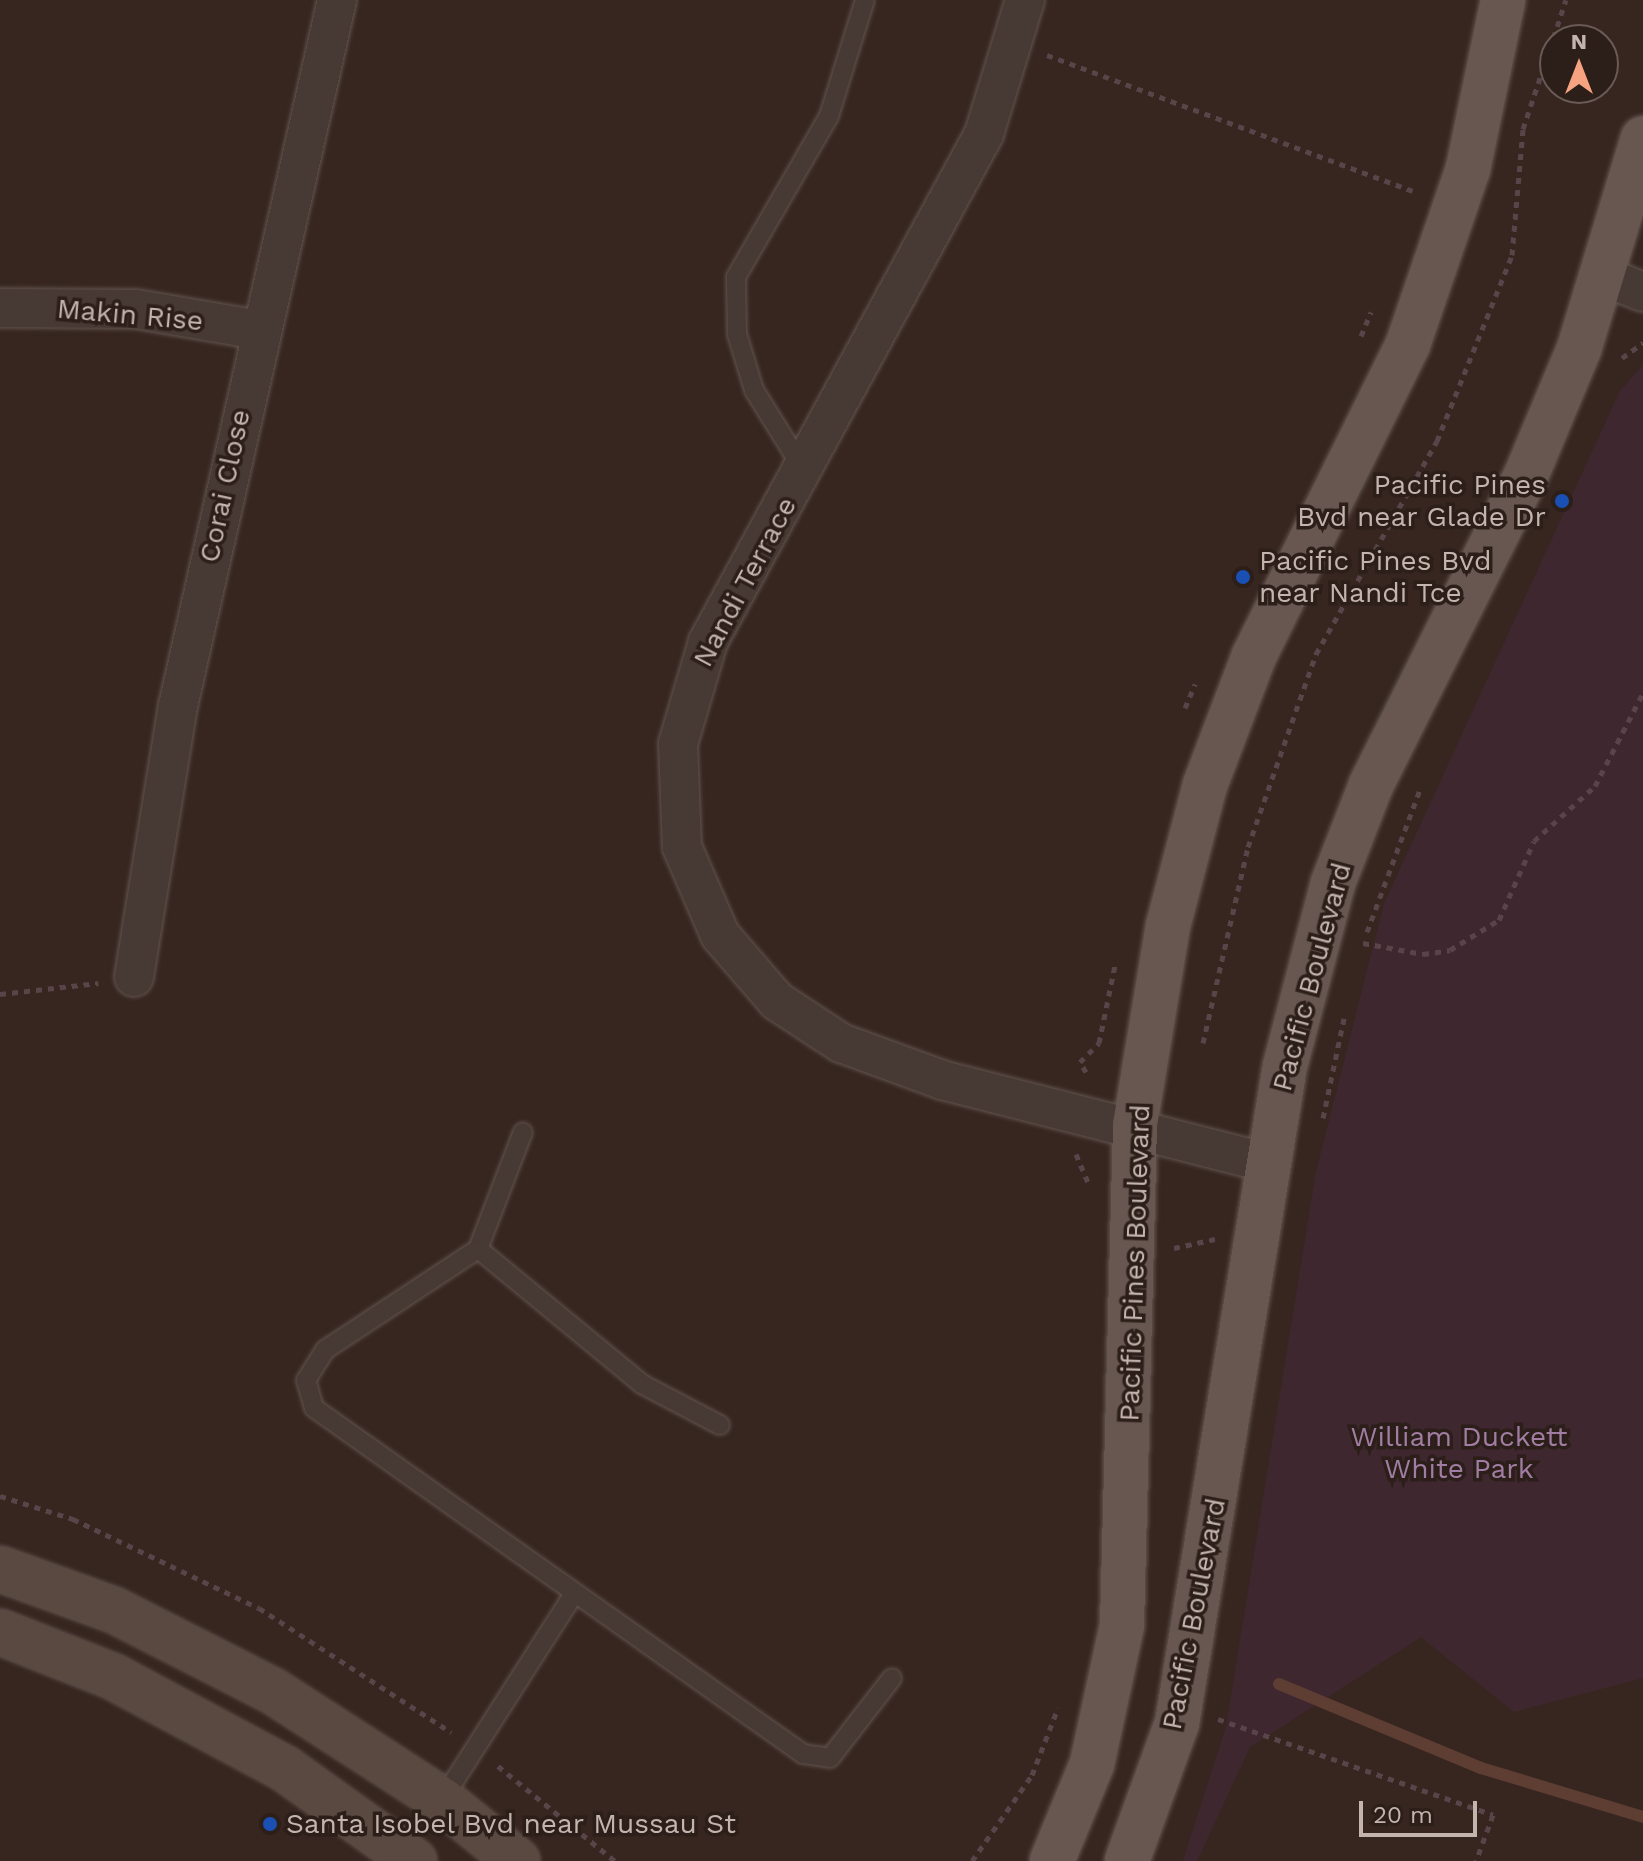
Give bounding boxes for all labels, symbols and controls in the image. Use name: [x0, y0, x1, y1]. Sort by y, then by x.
north arrow: [1539, 24, 1619, 104]
text: N: [1571, 29, 1587, 54]
street label: Makin Rise: [55, 292, 205, 338]
street label: Corai Close: [192, 407, 258, 565]
place label: Pacific Pines Bvd near Glade Dr: [1296, 468, 1546, 534]
street label: Nandi Terrace: [686, 491, 804, 673]
marker: Pacific Pines Bvd near Glade Dr: [1553, 492, 1571, 510]
place label: Pacific Pines Bvd near Nandi Tce: [1259, 544, 1491, 610]
marker: Pacific Pines Bvd near Nandi Tce: [1234, 568, 1252, 586]
street label: Pacific Boulevard: [1265, 859, 1359, 1095]
street label: Pacific Pines Boulevard: [1113, 1104, 1157, 1422]
park label: William Duckett White Park: [1351, 1420, 1567, 1486]
street label: Pacific Boulevard: [1155, 1495, 1233, 1733]
scale bar: [1363, 1785, 1481, 1835]
text: 20 m: [1373, 1801, 1433, 1829]
place label: Santa Isobel Bvd near Mussau St: [286, 1807, 738, 1841]
marker: Santa Isobel Bvd near Mussau St: [261, 1815, 279, 1833]

